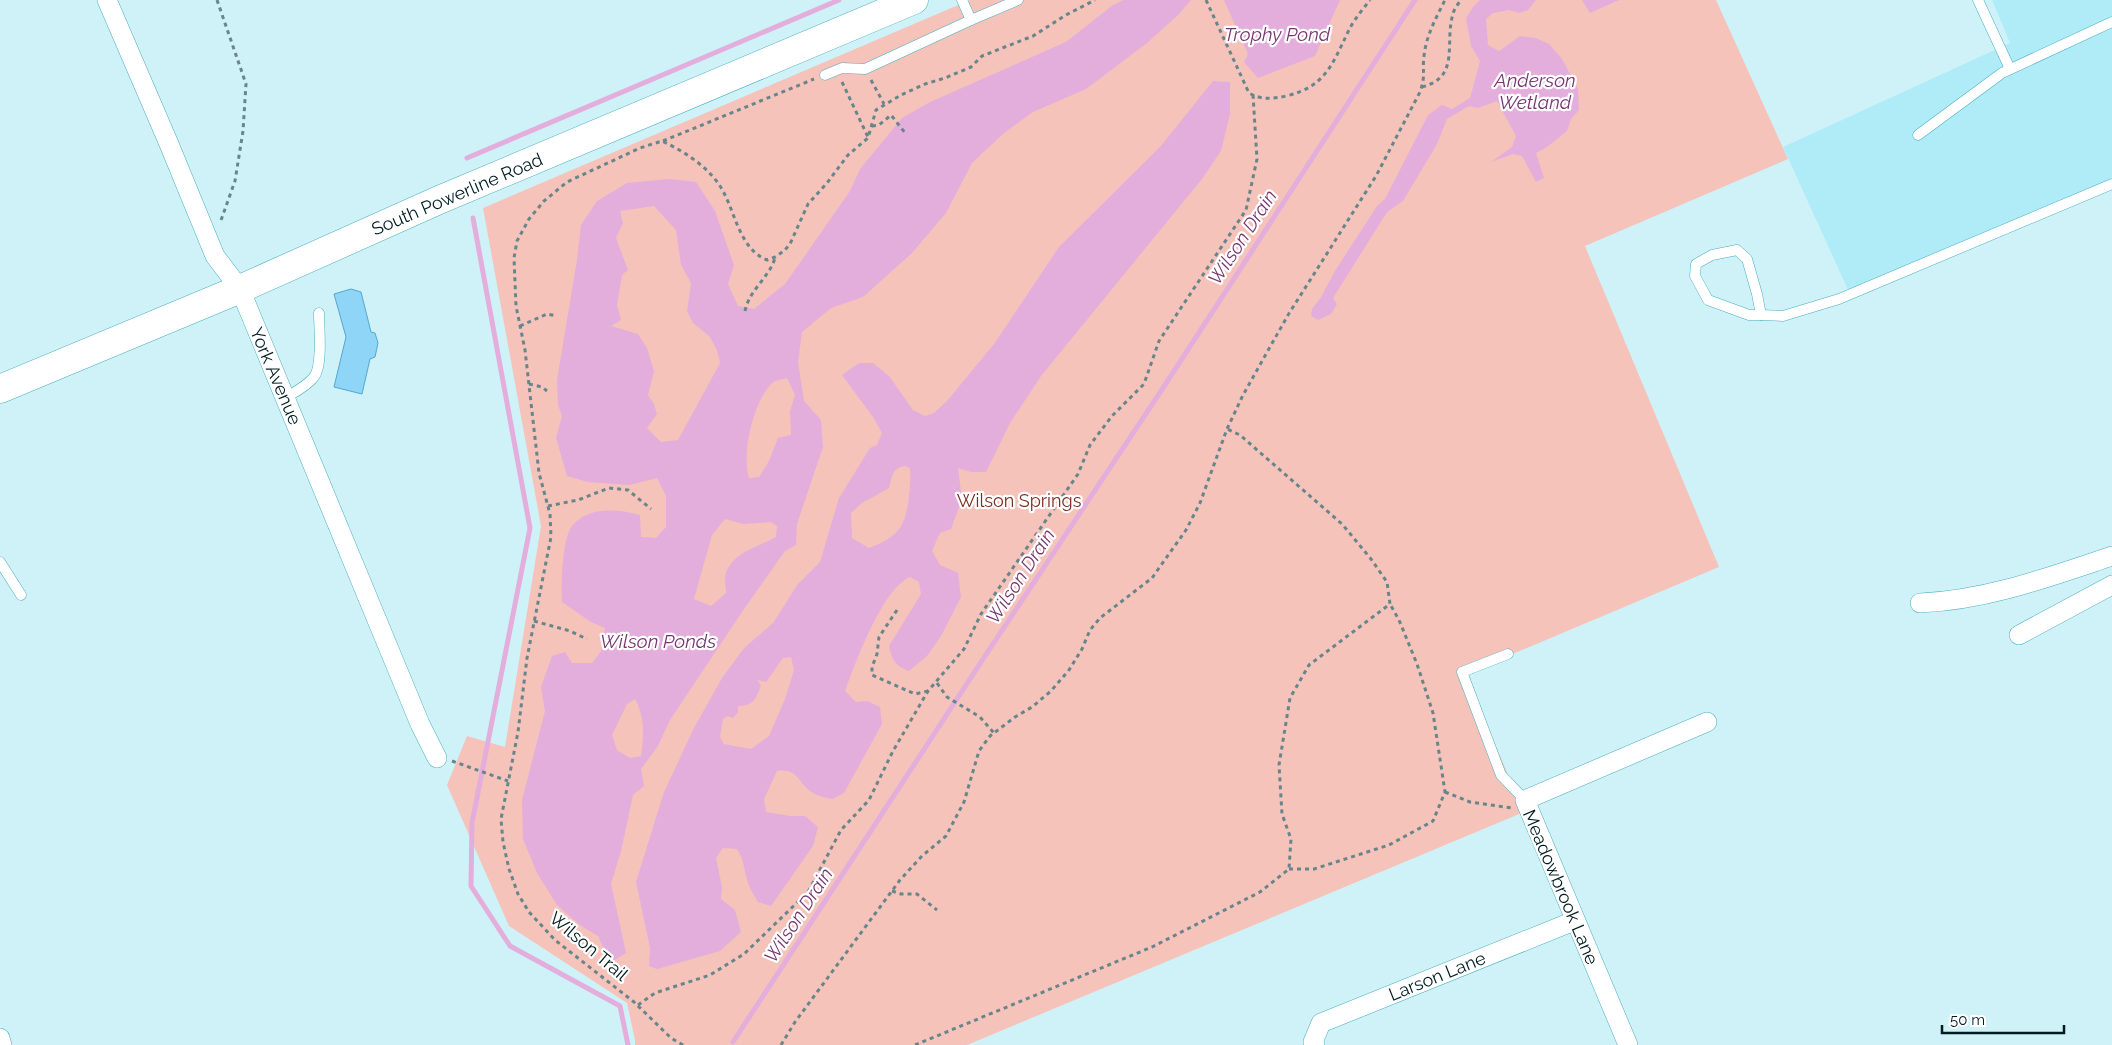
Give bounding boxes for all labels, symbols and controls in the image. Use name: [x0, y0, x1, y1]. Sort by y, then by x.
water label: Trophy Pond: [1224, 23, 1331, 45]
water label: Anderson Wetland: [1493, 69, 1576, 113]
street label: South Powerline Road: [368, 148, 546, 240]
water label: Wilson Drain: [1203, 185, 1281, 289]
street label: York Avenue: [246, 324, 306, 428]
park label: Wilson Springs: [957, 490, 1082, 511]
water label: Wilson Drain: [981, 524, 1059, 628]
water label: Wilson Ponds: [600, 630, 716, 652]
street label: Meadowbrook Lane: [1519, 806, 1603, 968]
water label: Wilson Drain: [759, 863, 837, 967]
street label: Wilson Trail: [546, 907, 633, 985]
street label: Larson Lane: [1386, 947, 1489, 1005]
scale bar: [1942, 1002, 2064, 1034]
text: 50 m: [1950, 1011, 1985, 1029]

